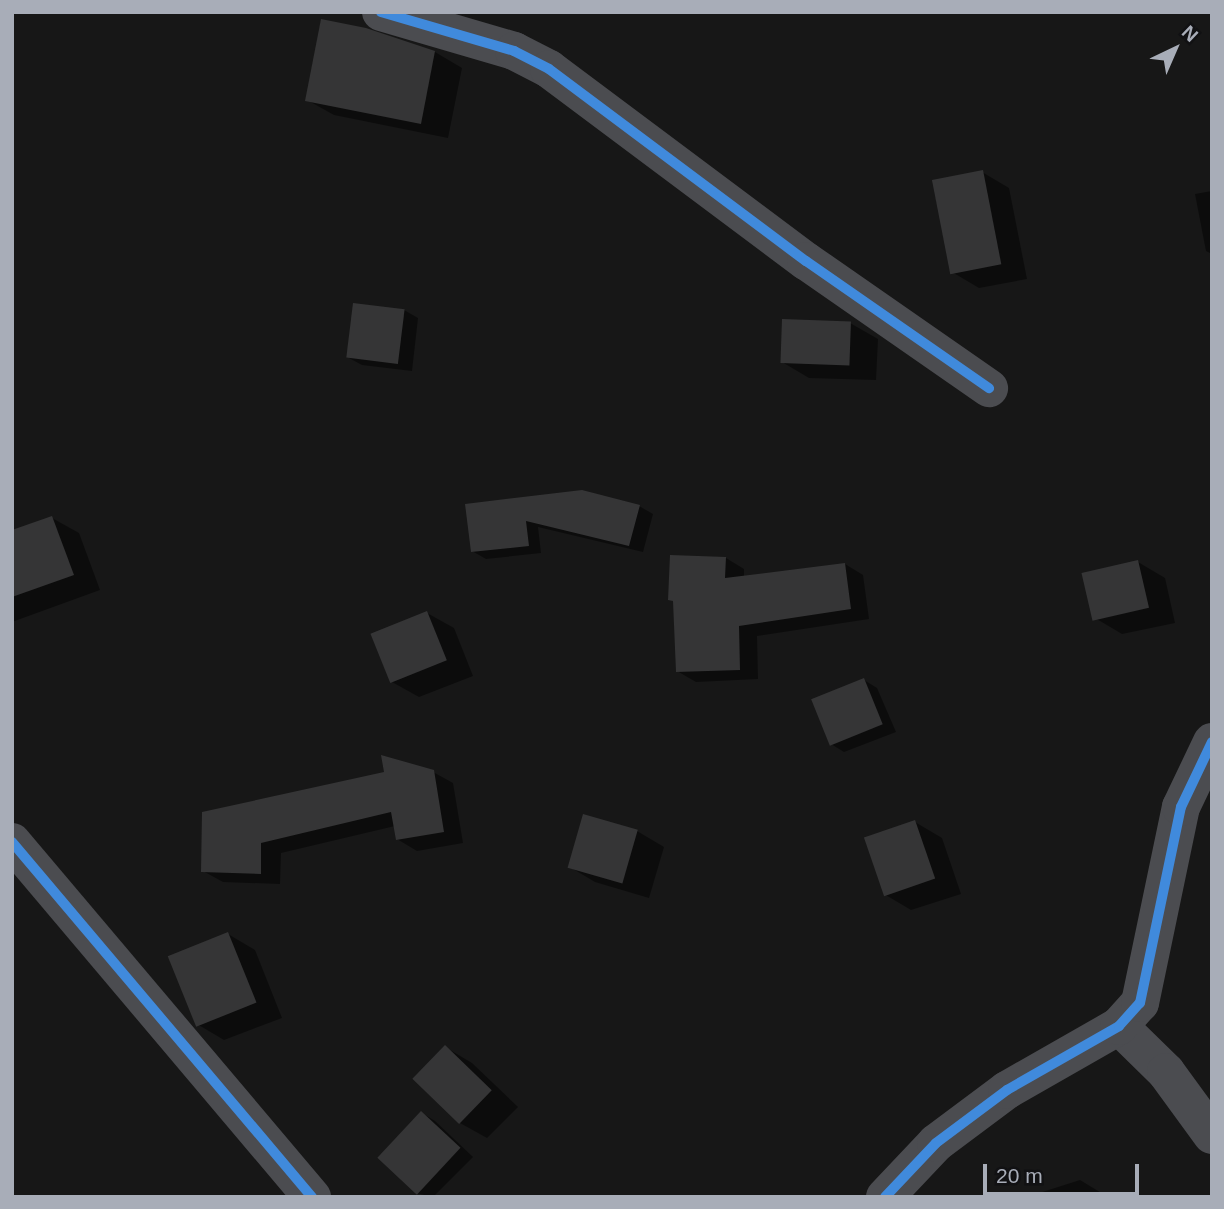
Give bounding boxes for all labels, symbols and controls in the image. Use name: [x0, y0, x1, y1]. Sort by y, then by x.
north arrow: [1140, 14, 1210, 84]
text: N: [1178, 21, 1202, 46]
scale bar: [986, 1150, 1142, 1194]
text: 20 m: [996, 1164, 1043, 1187]

